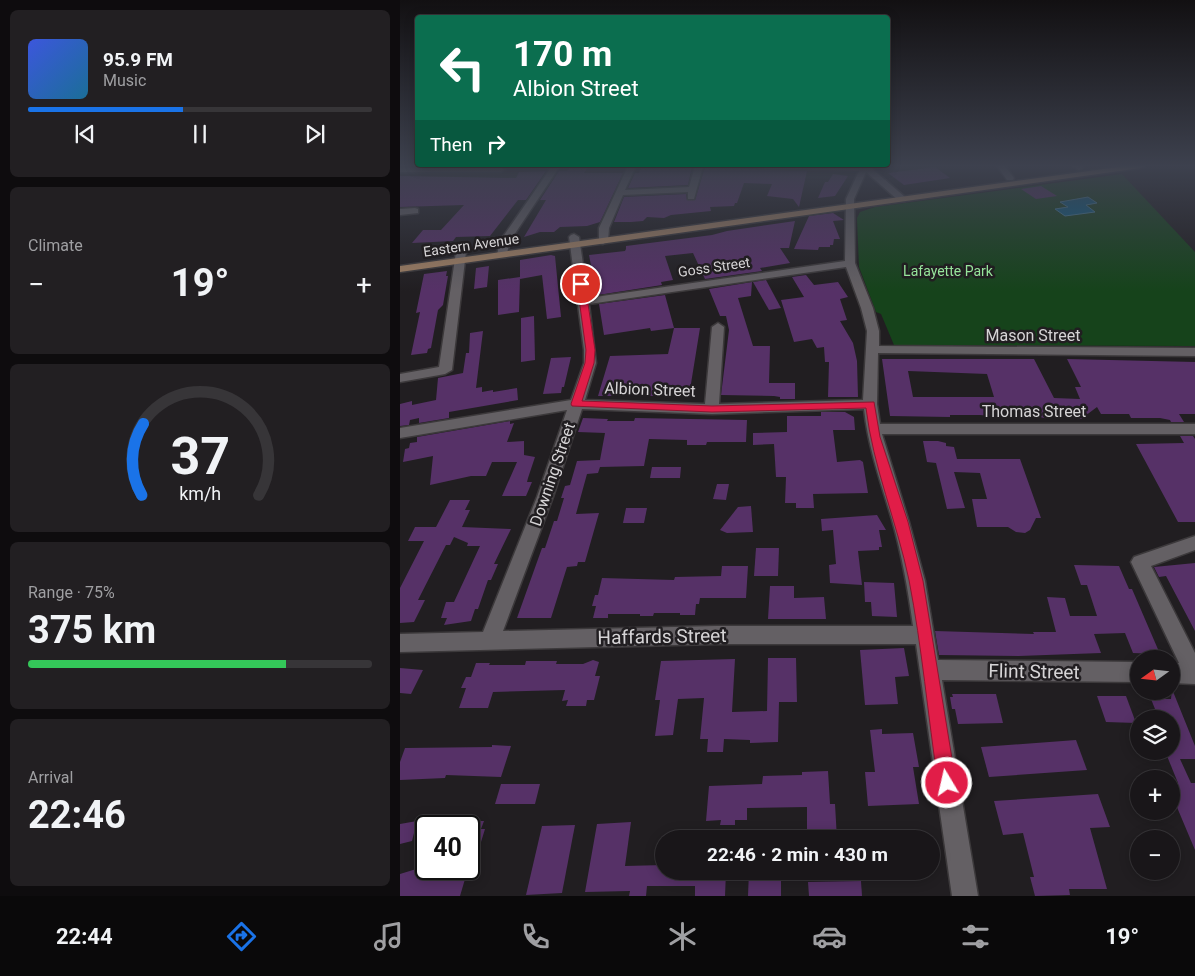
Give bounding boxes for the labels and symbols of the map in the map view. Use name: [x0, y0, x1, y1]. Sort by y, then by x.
street label: Eastern Avenue: [422, 230, 520, 260]
street label: Goss Street: [677, 254, 751, 280]
pin: [560, 263, 602, 305]
park label: Lafayette Park: [903, 263, 994, 279]
street label: Mason Street: [985, 326, 1081, 345]
street label: Albion Street: [604, 378, 696, 401]
street label: Thomas Street: [982, 402, 1086, 421]
street label: Downing Street: [526, 420, 579, 528]
street label: Haffards Street: [597, 624, 727, 649]
north arrow: [1130, 650, 1180, 700]
street label: Flint Street: [988, 659, 1080, 684]
position arrow: [920, 756, 972, 808]
speed limit sign: 40: [415, 815, 480, 880]

